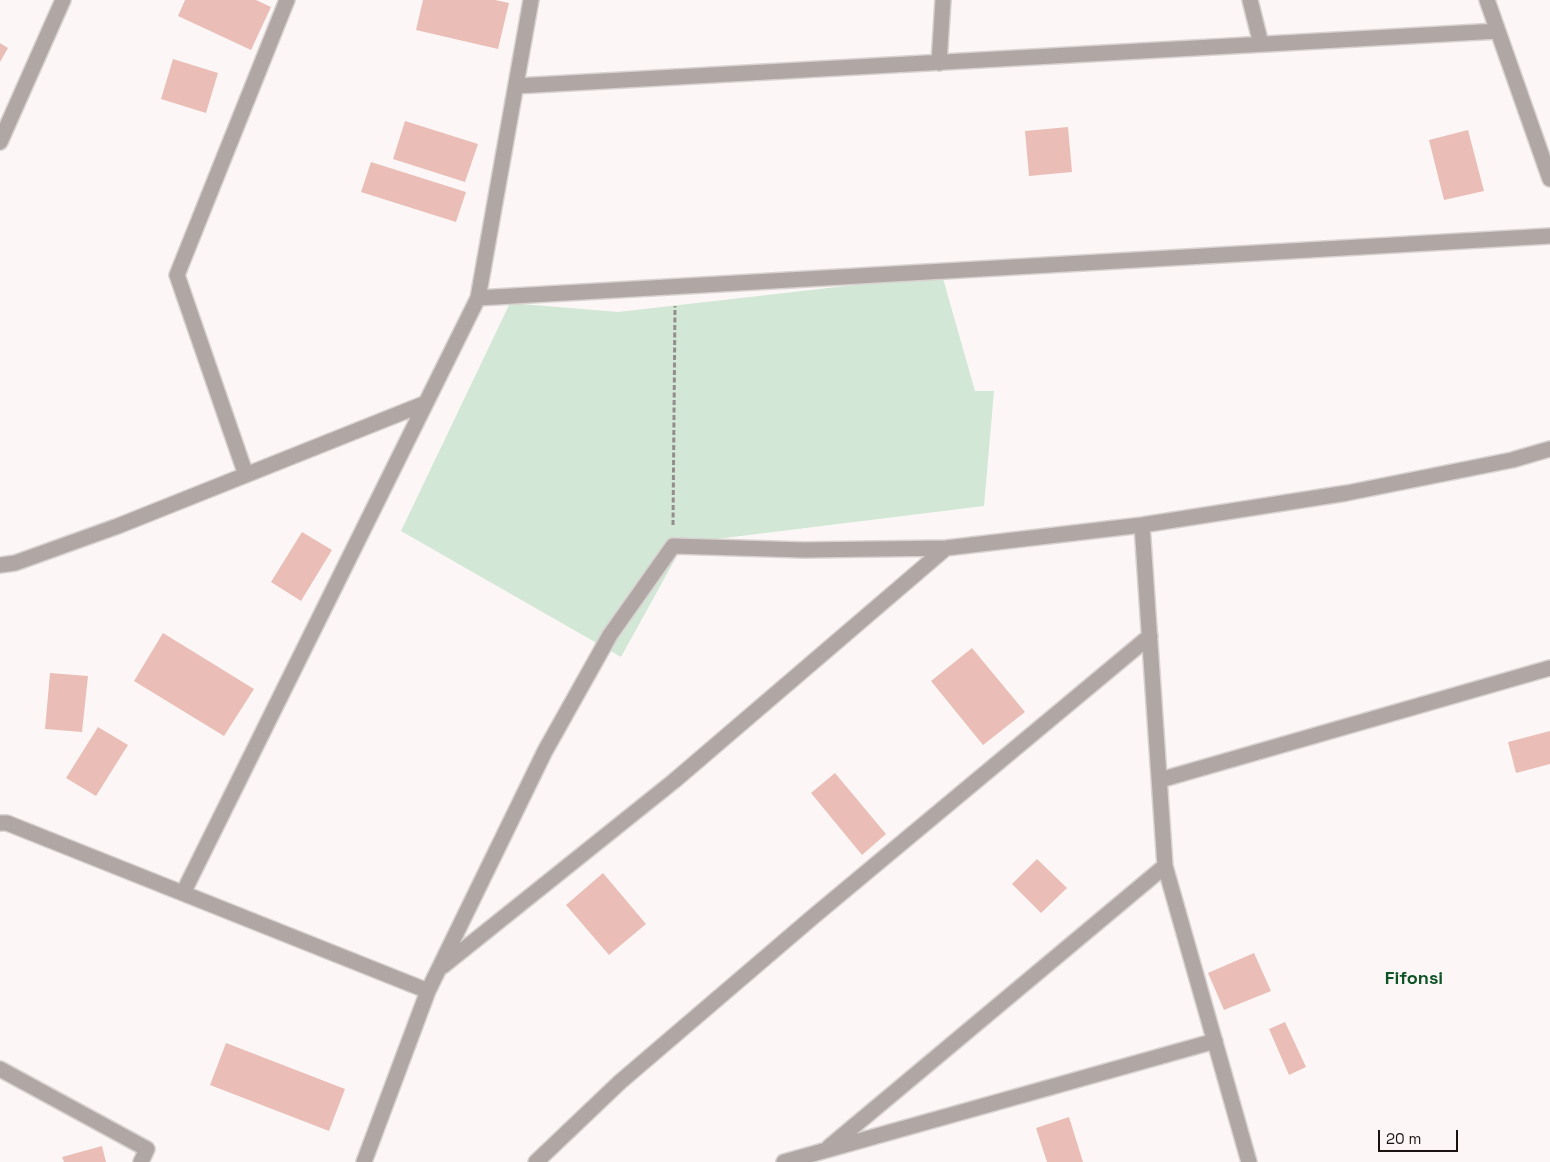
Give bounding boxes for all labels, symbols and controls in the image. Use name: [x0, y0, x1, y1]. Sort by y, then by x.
district label: Fifonsi: [1385, 968, 1443, 990]
scale bar: [1380, 1120, 1460, 1152]
text: 20 m: [1386, 1129, 1421, 1148]

